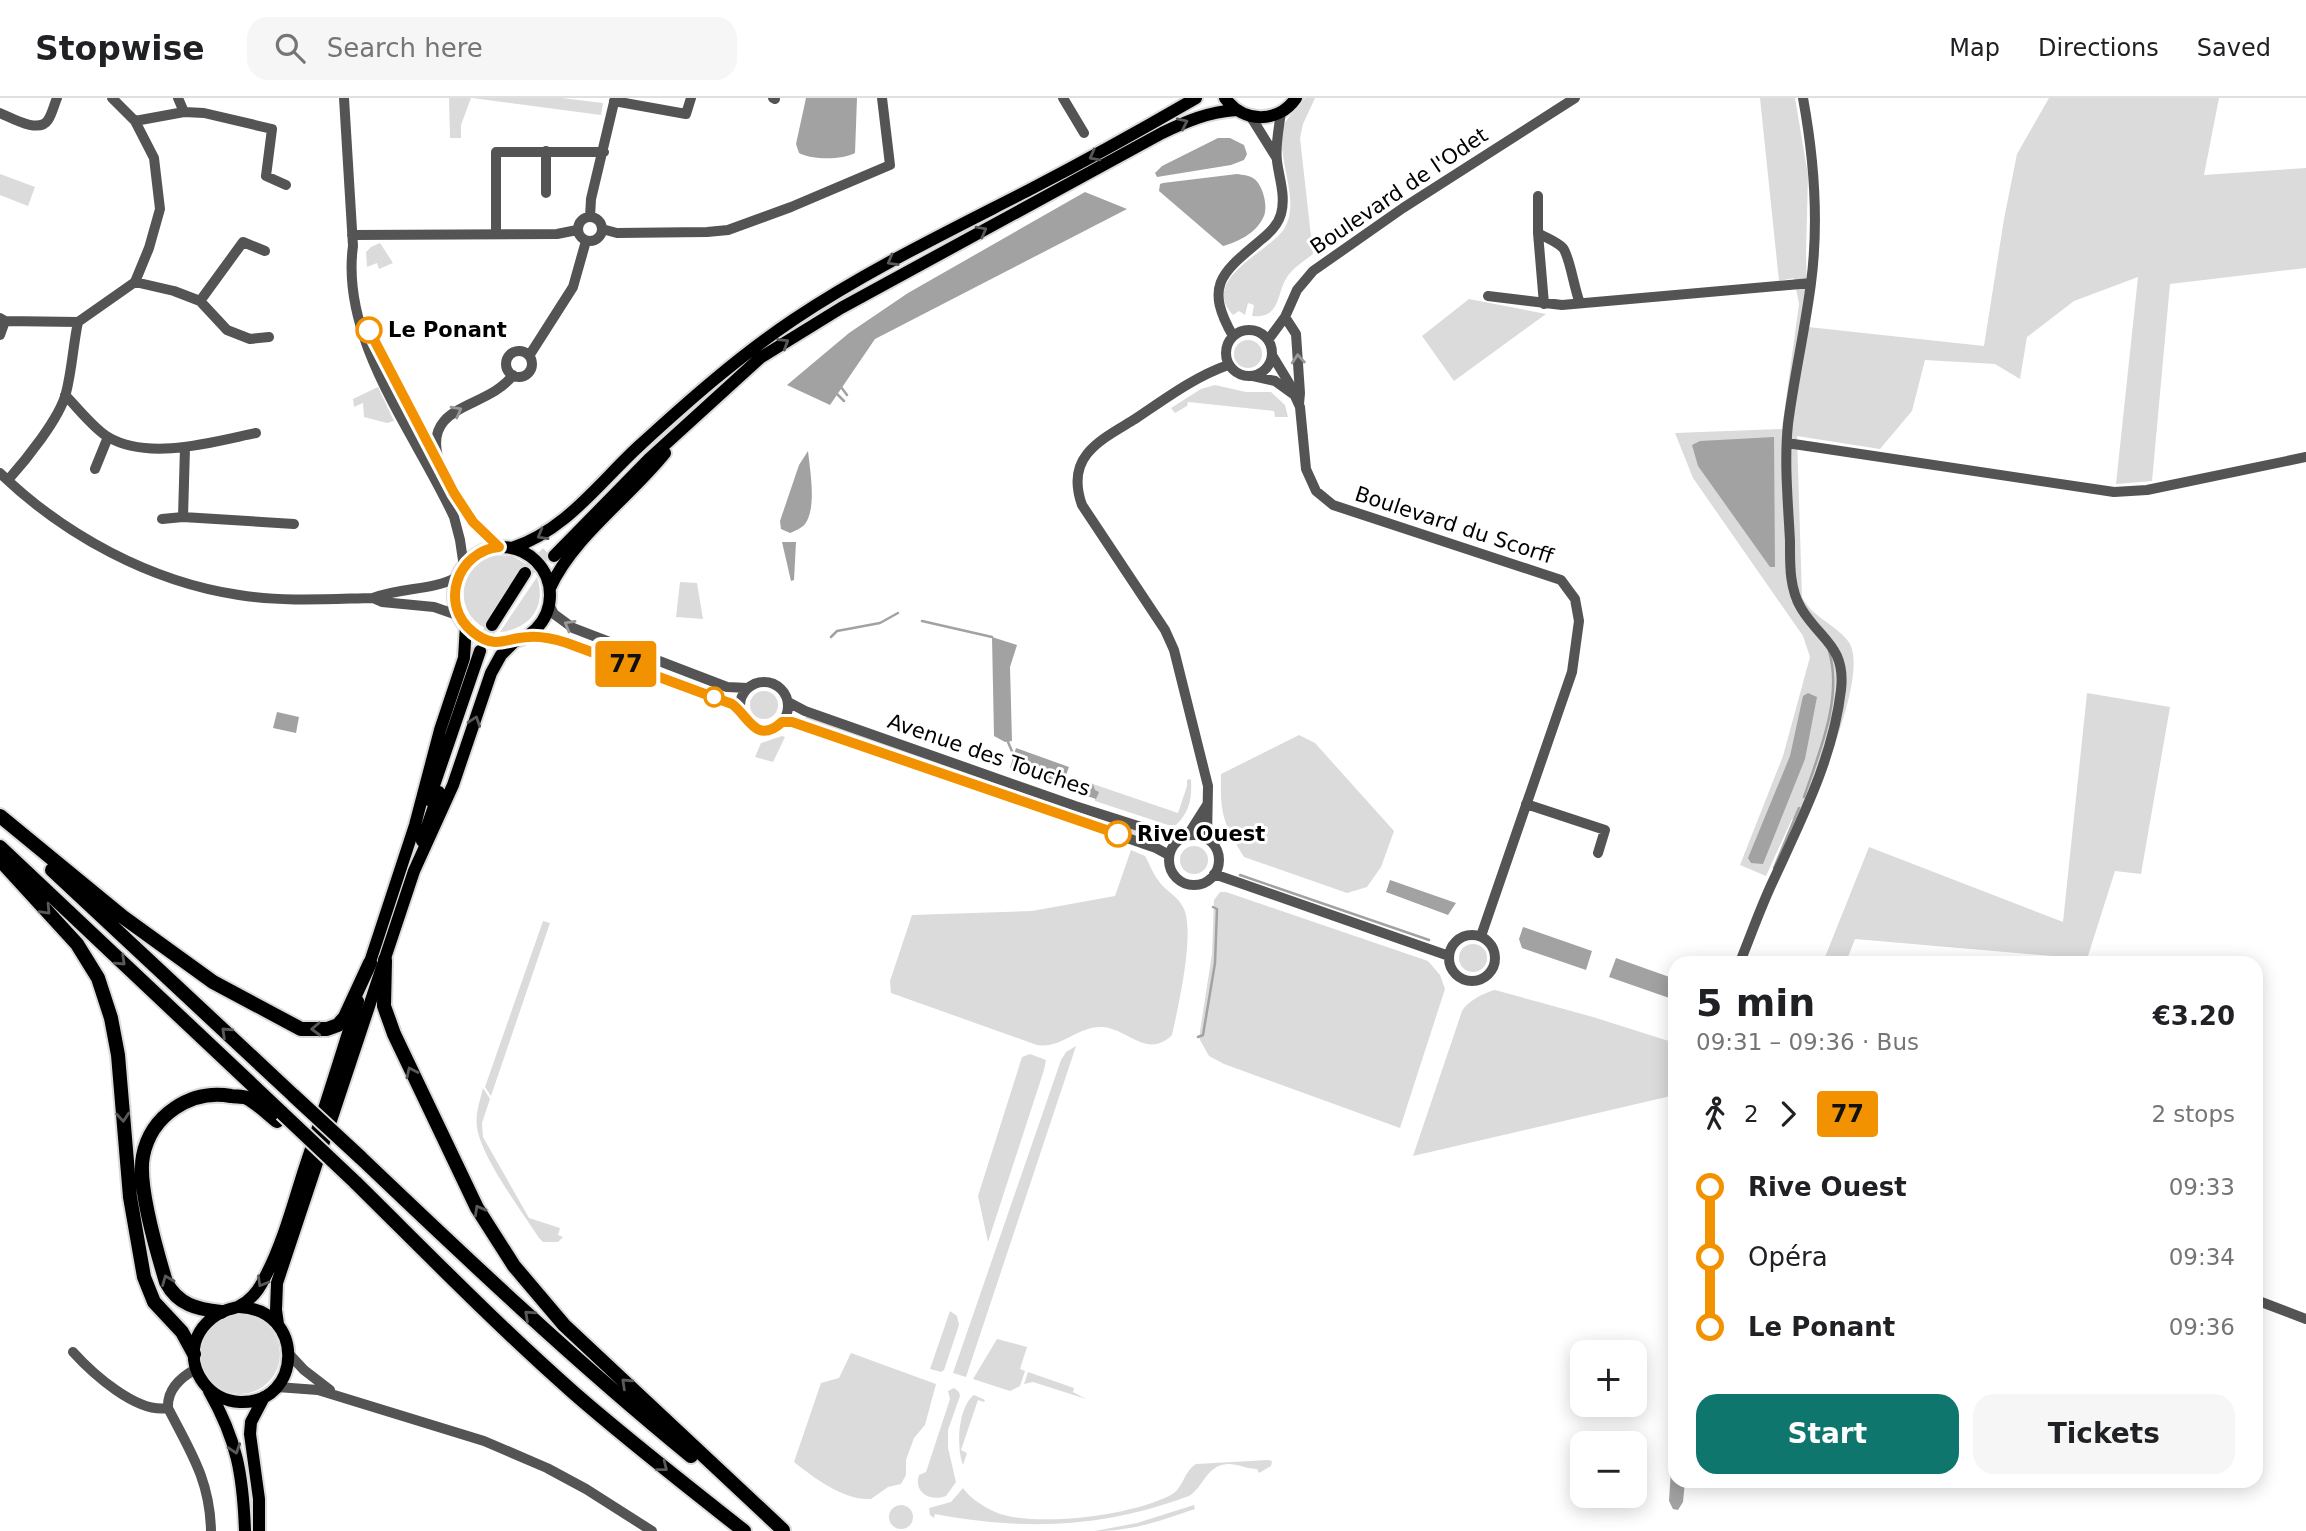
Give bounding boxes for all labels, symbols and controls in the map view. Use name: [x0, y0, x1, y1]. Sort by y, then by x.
search box: [247, 17, 737, 80]
text: Stopwise: [35, 29, 205, 68]
icon: search: [271, 29, 309, 67]
text: Search here: [327, 33, 483, 63]
text: Map: [1949, 34, 2000, 62]
text: Directions: [2038, 34, 2159, 62]
text: Saved: [2197, 34, 2271, 62]
one-way arrow: [1176, 117, 1188, 131]
street label: Boulevard de l'Odet: [1306, 123, 1492, 259]
one-way arrow: [1088, 148, 1101, 161]
one-way arrow: [975, 225, 987, 239]
one-way arrow: [886, 253, 899, 266]
marker: Le Ponant: [356, 317, 382, 343]
place label: Le Ponant: [388, 318, 507, 342]
one-way arrow: [777, 338, 790, 351]
one-way arrow: [1291, 354, 1306, 365]
one-way arrow: [450, 406, 463, 419]
street label: Boulevard du Scorff: [1352, 482, 1557, 569]
one-way arrow: [536, 527, 549, 540]
one-way arrow: [564, 620, 577, 633]
line badge: 77: [594, 641, 658, 687]
text: 77: [609, 650, 643, 678]
unlabelled marker: [704, 687, 724, 707]
street label: Avenue des Touches: [885, 709, 1093, 801]
one-way arrow: [467, 715, 481, 727]
marker: Rive Ouest: [1105, 821, 1131, 847]
place label: Rive Ouest: [1137, 822, 1265, 846]
one-way arrow: [38, 902, 51, 915]
one-way arrow: [113, 953, 126, 966]
text: 5 min: [1696, 981, 1815, 1025]
text: €3.20: [2153, 1001, 2235, 1031]
one-way arrow: [310, 1022, 321, 1037]
one-way arrow: [221, 1028, 234, 1041]
text: 09:31 – 09:36 · Bus: [1696, 1029, 1919, 1055]
one-way arrow: [405, 1066, 419, 1079]
icon: walk: [1696, 1095, 1734, 1133]
icon: forward: [1769, 1095, 1807, 1133]
text: 77: [1831, 1100, 1864, 1128]
text: 2: [1744, 1101, 1759, 1127]
text: 2 stops: [2151, 1101, 2235, 1127]
one-way arrow: [115, 1112, 130, 1123]
text: Rive Ouest: [1748, 1172, 1907, 1202]
text: 09:33: [2169, 1174, 2235, 1200]
one-way arrow: [474, 1205, 487, 1218]
text: Opéra: [1748, 1242, 1828, 1272]
text: 09:34: [2169, 1244, 2235, 1270]
one-way arrow: [257, 1274, 270, 1287]
one-way arrow: [161, 1275, 175, 1287]
one-way arrow: [524, 1311, 537, 1323]
text: Le Ponant: [1748, 1312, 1895, 1342]
text: 09:36: [2169, 1314, 2235, 1340]
map controls: [1570, 1340, 1647, 1508]
button: +: [1570, 1340, 1647, 1417]
one-way arrow: [621, 1378, 634, 1391]
button: Start: [1696, 1394, 1959, 1474]
button: Tickets: [1973, 1394, 2235, 1474]
button: −: [1570, 1431, 1647, 1508]
one-way arrow: [227, 1443, 241, 1455]
one-way arrow: [656, 1459, 668, 1472]

